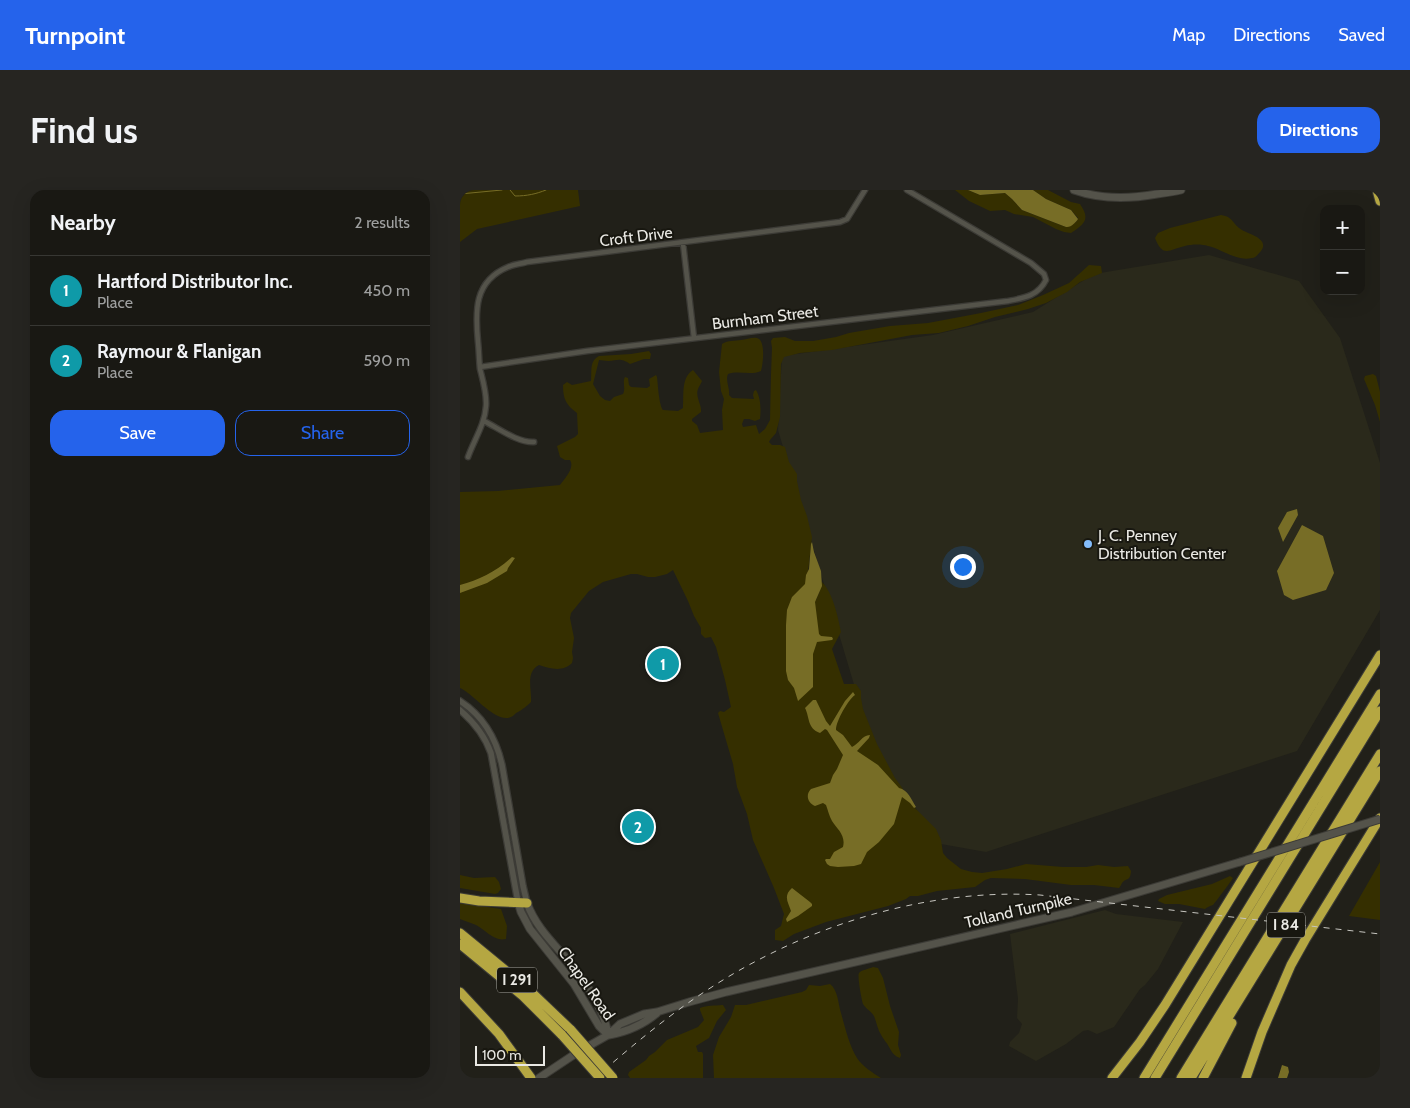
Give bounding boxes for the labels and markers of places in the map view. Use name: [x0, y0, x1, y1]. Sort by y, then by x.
place label: J. C. Penney Distribution Center: [1097, 526, 1227, 563]
marker: J. C. Penney Distribution Center: [1082, 538, 1094, 550]
pin: 1: [647, 645, 679, 683]
pin: 2: [622, 808, 654, 846]

